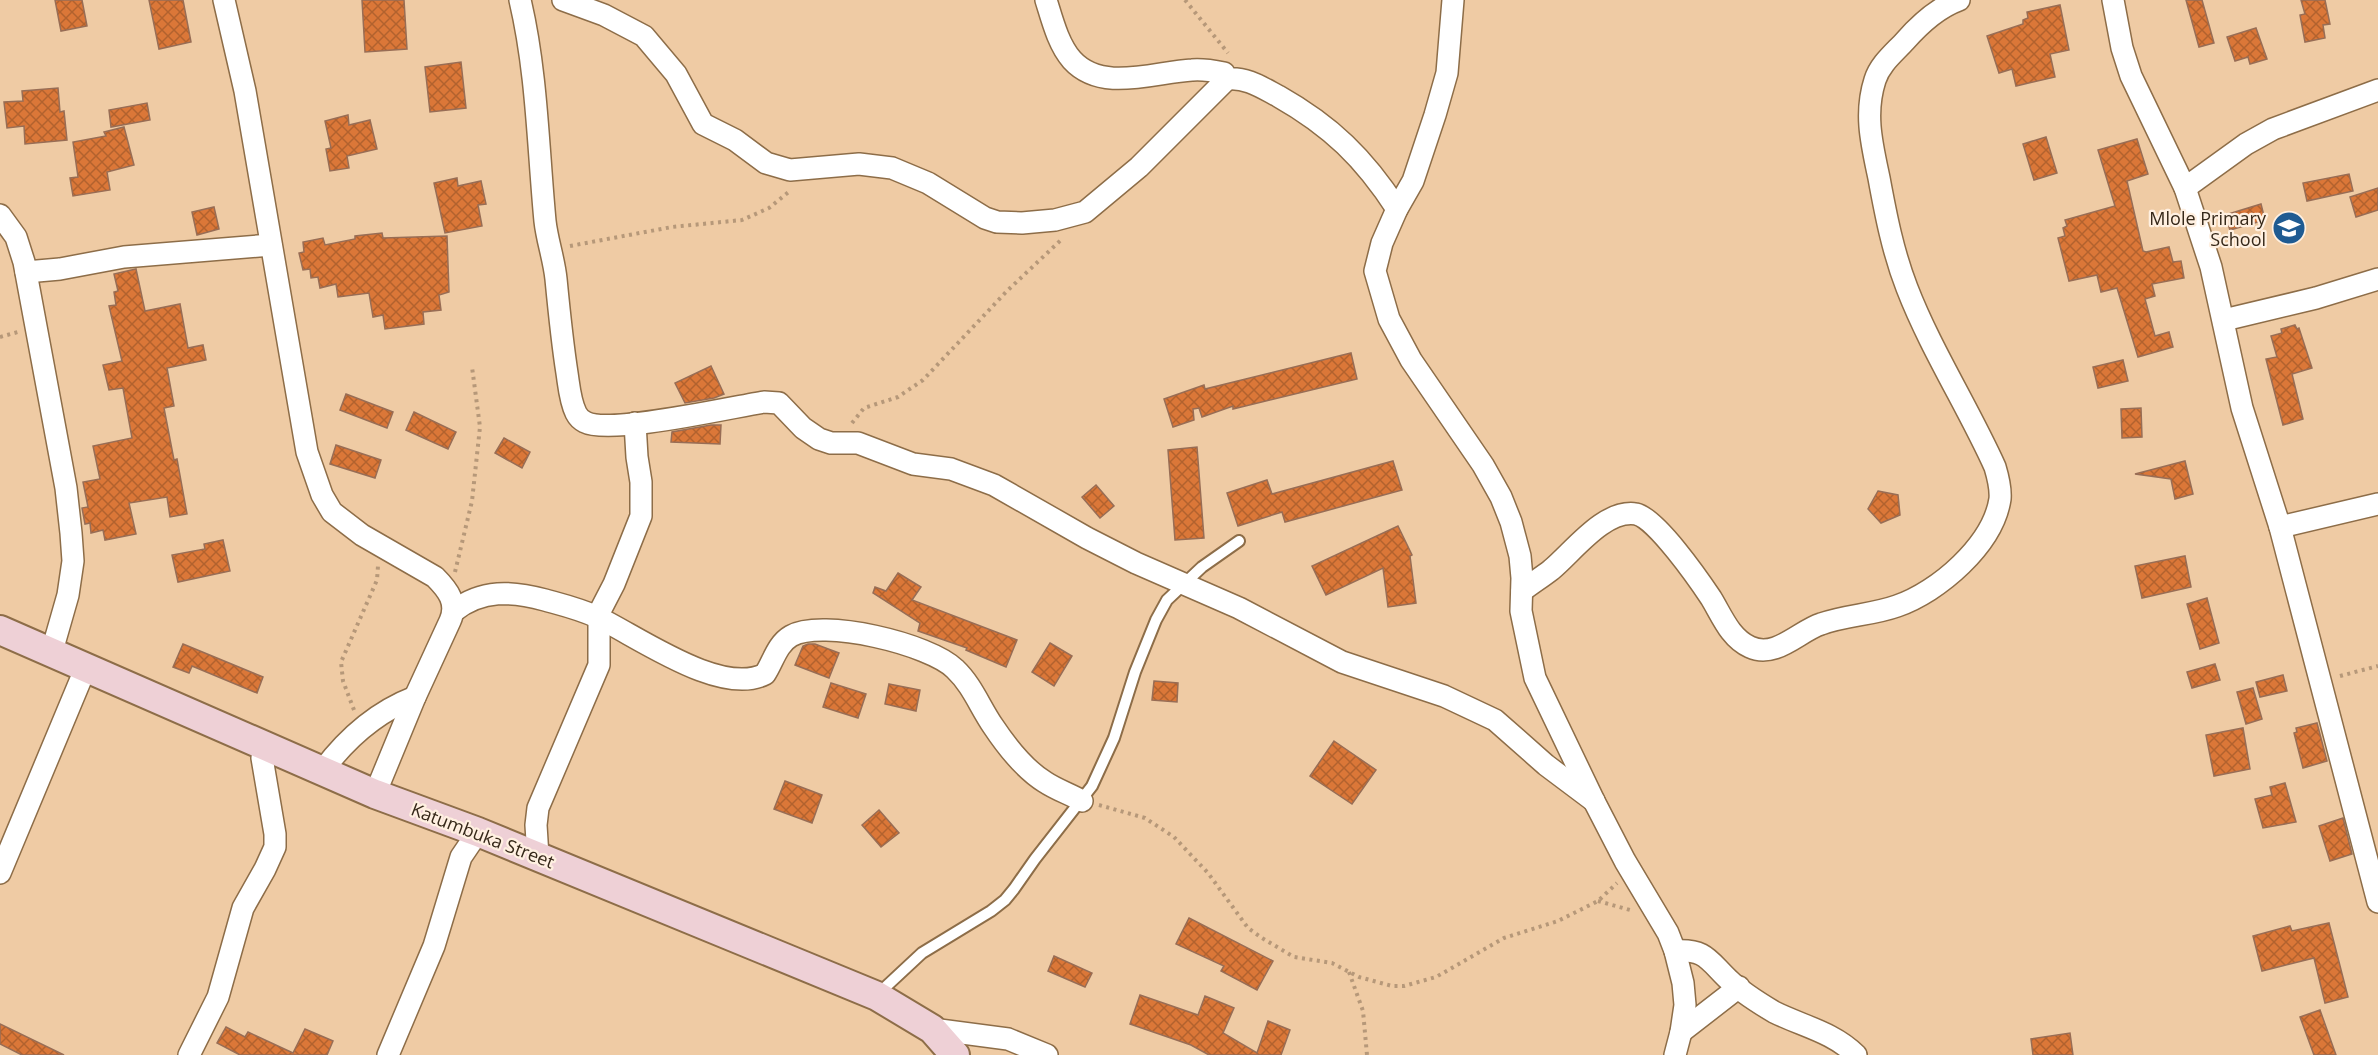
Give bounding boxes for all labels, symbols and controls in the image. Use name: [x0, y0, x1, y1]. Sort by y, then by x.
place label: Mlole Primary School: [2149, 206, 2267, 251]
school or university icon: Mlole Primary School: [2271, 210, 2307, 246]
street label: Katumbuka Street: [408, 797, 558, 873]

